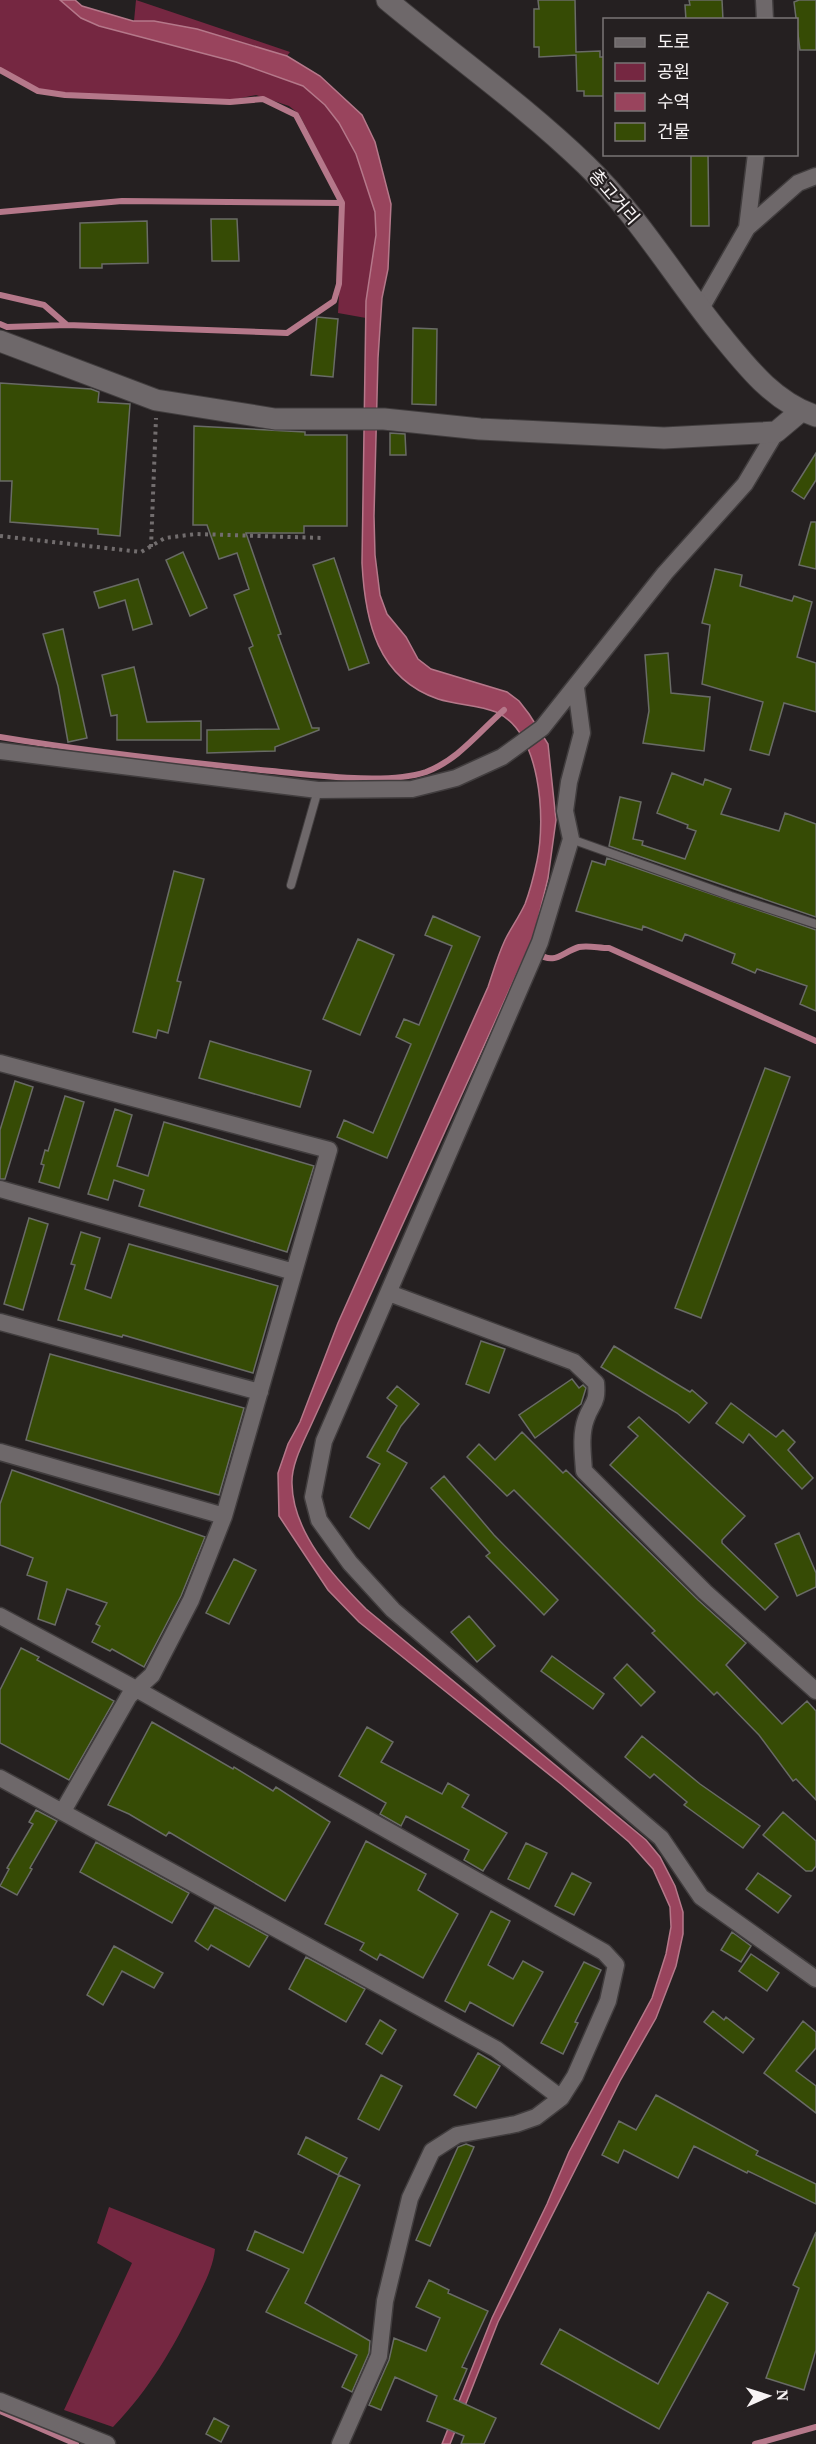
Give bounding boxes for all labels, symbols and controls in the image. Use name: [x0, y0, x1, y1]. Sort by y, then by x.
legend: [603, 18, 798, 156]
text: 도로: [657, 29, 690, 54]
text: 공원: [657, 59, 690, 84]
text: 수역: [657, 89, 690, 114]
text: 건물: [657, 119, 690, 144]
street label: 총고거리: [583, 163, 646, 230]
north arrow: [738, 2366, 798, 2426]
text: N: [772, 2389, 794, 2402]

